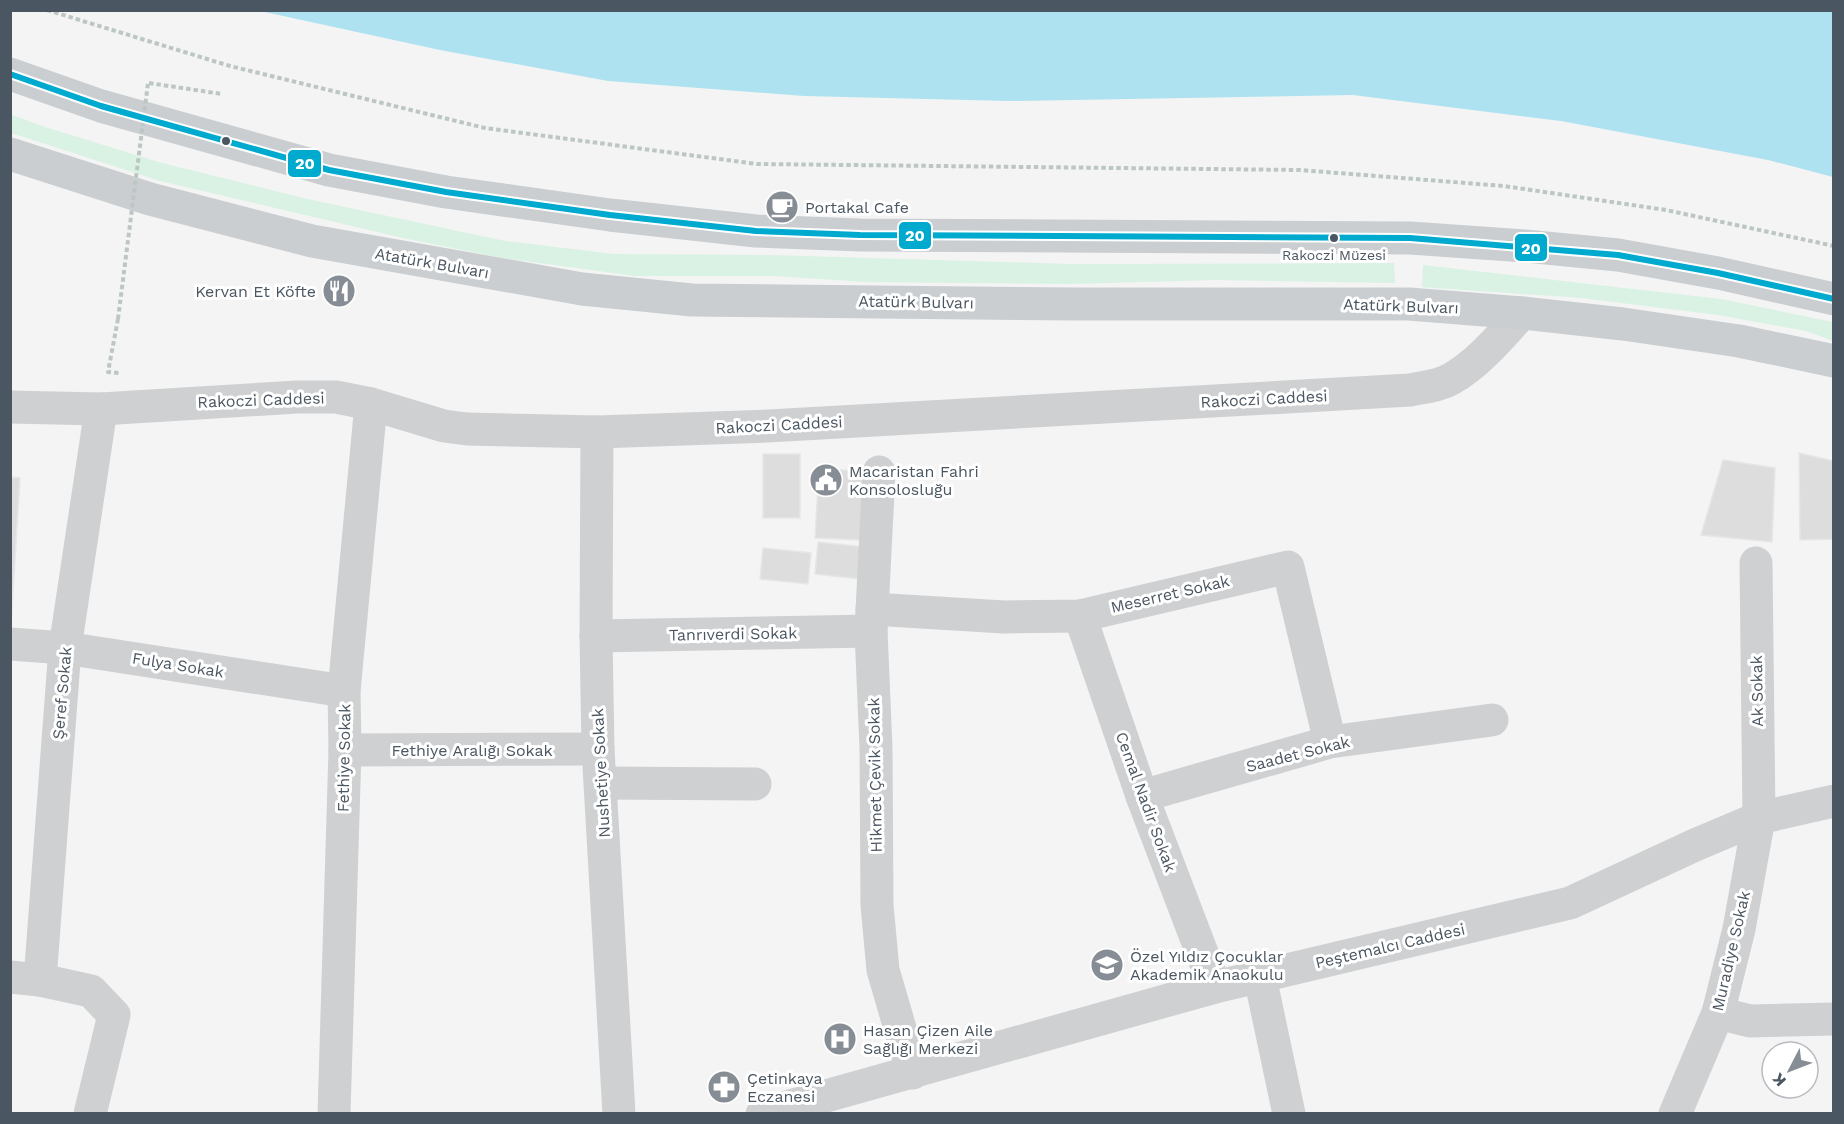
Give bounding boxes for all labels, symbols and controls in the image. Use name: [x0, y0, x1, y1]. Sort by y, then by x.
unlabelled marker: [220, 135, 232, 147]
line badge: 20: [287, 149, 322, 178]
text: 20: [295, 154, 315, 173]
cafe icon: Portakal Cafe: [764, 189, 800, 225]
place label: Portakal Cafe: [805, 198, 909, 217]
line badge: 20: [898, 221, 932, 250]
text: 20: [905, 226, 925, 245]
marker: Rakoczi Müzesi: [1328, 232, 1340, 244]
line badge: 20: [1514, 233, 1548, 262]
text: 20: [1521, 239, 1541, 258]
street label: Atatürk Bulvarı: [373, 244, 491, 282]
place label: Rakoczi Müzesi: [1282, 247, 1386, 263]
restaurant icon: Kervan Et Köfte: [321, 273, 357, 309]
place label: Kervan Et Köfte: [195, 282, 316, 301]
street label: Atatürk Bulvarı: [858, 291, 974, 313]
street label: Atatürk Bulvarı: [1343, 294, 1459, 318]
street label: Rakoczi Caddesi: [1200, 386, 1328, 412]
street label: Rakoczi Caddesi: [197, 388, 325, 412]
street label: Rakoczi Caddesi: [715, 412, 843, 438]
public building icon: Macaristan Fahri Konsolosluğu: [808, 462, 844, 498]
place label: Macaristan Fahri Konsolosluğu: [849, 462, 979, 499]
street label: Meserret Sokak: [1109, 571, 1231, 617]
street label: Tanrıverdi Sokak: [669, 623, 797, 645]
street label: Şeref Sokak: [48, 646, 76, 740]
street label: Fulya Sokak: [131, 648, 225, 682]
street label: Ak Sokak: [1747, 655, 1767, 727]
street label: Hikmet Çevik Sokak: [864, 697, 886, 853]
street label: Fethiye Sokak: [334, 704, 354, 812]
street label: Nushetiye Sokak: [588, 708, 614, 838]
street label: Cemal Nadir Sokak: [1112, 729, 1180, 875]
street label: Saadet Sokak: [1244, 732, 1352, 776]
street label: Fethiye Aralığı Sokak: [391, 741, 553, 760]
street label: Muradiye Sokak: [1708, 889, 1754, 1013]
street label: Peştemalcı Caddesi: [1313, 920, 1467, 972]
school or university icon: Özel Yıldız Çocuklar Akademik Anaokulu: [1089, 947, 1125, 983]
place label: Özel Yıldız Çocuklar Akademik Anaokulu: [1130, 947, 1284, 984]
hospital icon: Hasan Çizen Aile Sağlığı Merkezi: [822, 1021, 858, 1057]
place label: Hasan Çizen Aile Sağlığı Merkezi: [863, 1021, 993, 1058]
north arrow: [1760, 1040, 1820, 1100]
pharmacy icon: Çetinkaya Eczanesi: [706, 1069, 742, 1105]
place label: Çetinkaya Eczanesi: [747, 1069, 822, 1106]
text: K: [1768, 1069, 1790, 1090]

